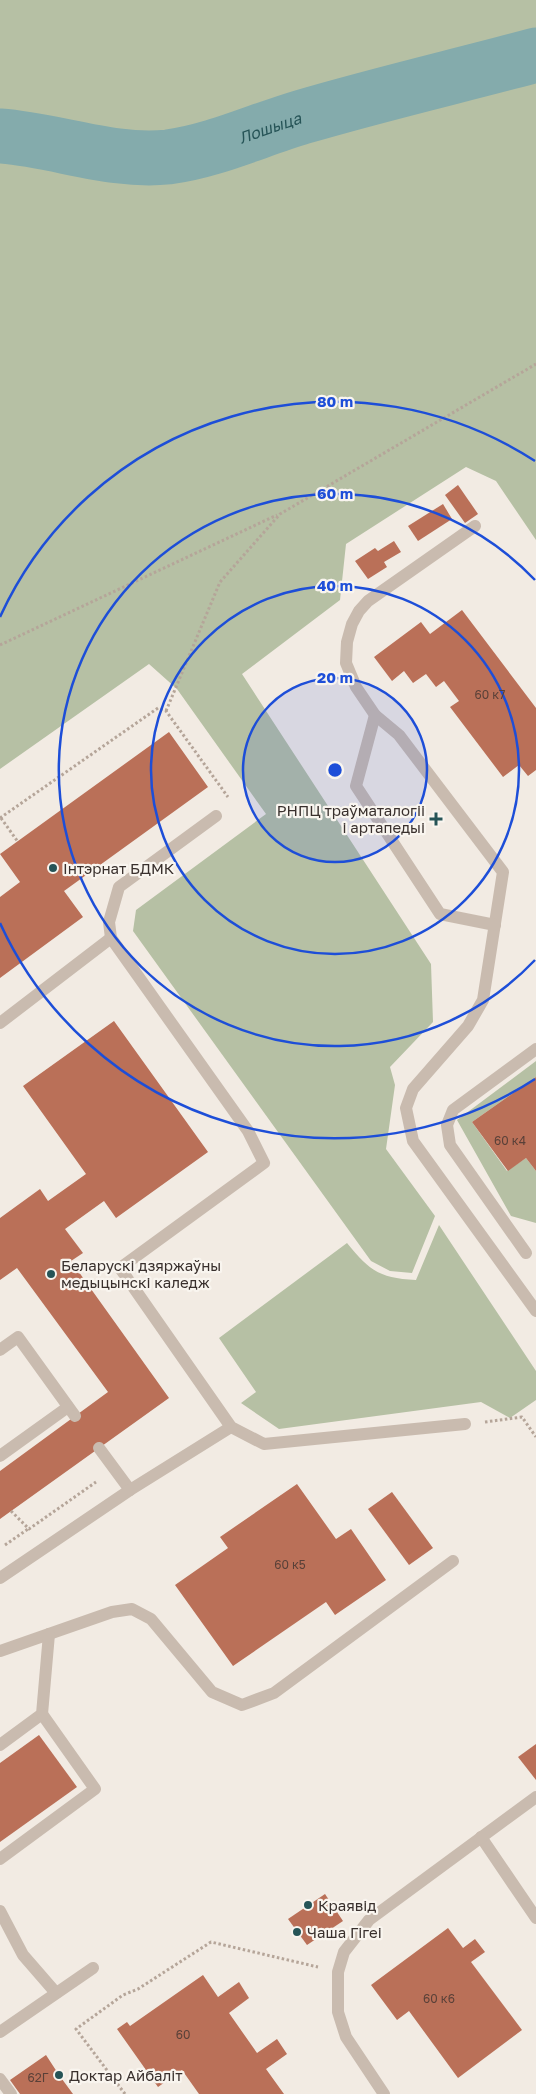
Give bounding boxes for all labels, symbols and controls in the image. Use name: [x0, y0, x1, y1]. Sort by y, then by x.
water label: Лошыца: [236, 108, 305, 148]
text: 80 m: [317, 392, 353, 410]
text: 60 m: [317, 484, 353, 502]
text: 40 m: [317, 576, 353, 594]
text: 20 m: [317, 668, 353, 686]
house number: 60 к7: [475, 687, 505, 702]
centre of rings: [326, 761, 344, 779]
place label: РНПЦ траўматалогіі і артапедыі: [277, 801, 425, 836]
marker: РНПЦ траўматалогіі і артапедыі: [429, 812, 443, 826]
place label: Інтэрнат БДМК: [63, 859, 175, 877]
marker: Інтэрнат БДМК: [47, 862, 59, 874]
house number: 60 к4: [494, 1133, 526, 1148]
place label: Беларускі дзяржаўны медыцынскі каледж: [61, 1256, 221, 1291]
marker: Беларускі дзяржаўны медыцынскі каледж: [45, 1268, 57, 1280]
house number: 60 к5: [274, 1557, 306, 1572]
place label: Краявід: [318, 1896, 376, 1914]
marker: Краявід: [302, 1899, 314, 1911]
place label: Чаша Гігеі: [307, 1923, 382, 1941]
marker: Чаша Гігеі: [291, 1926, 303, 1938]
house number: 60 к6: [423, 1991, 455, 2006]
house number: 60: [176, 2027, 190, 2042]
place label: Доктар Айбаліт: [69, 2066, 183, 2084]
marker: Доктар Айбаліт: [53, 2069, 65, 2081]
house number: 62Г: [28, 2070, 49, 2085]

